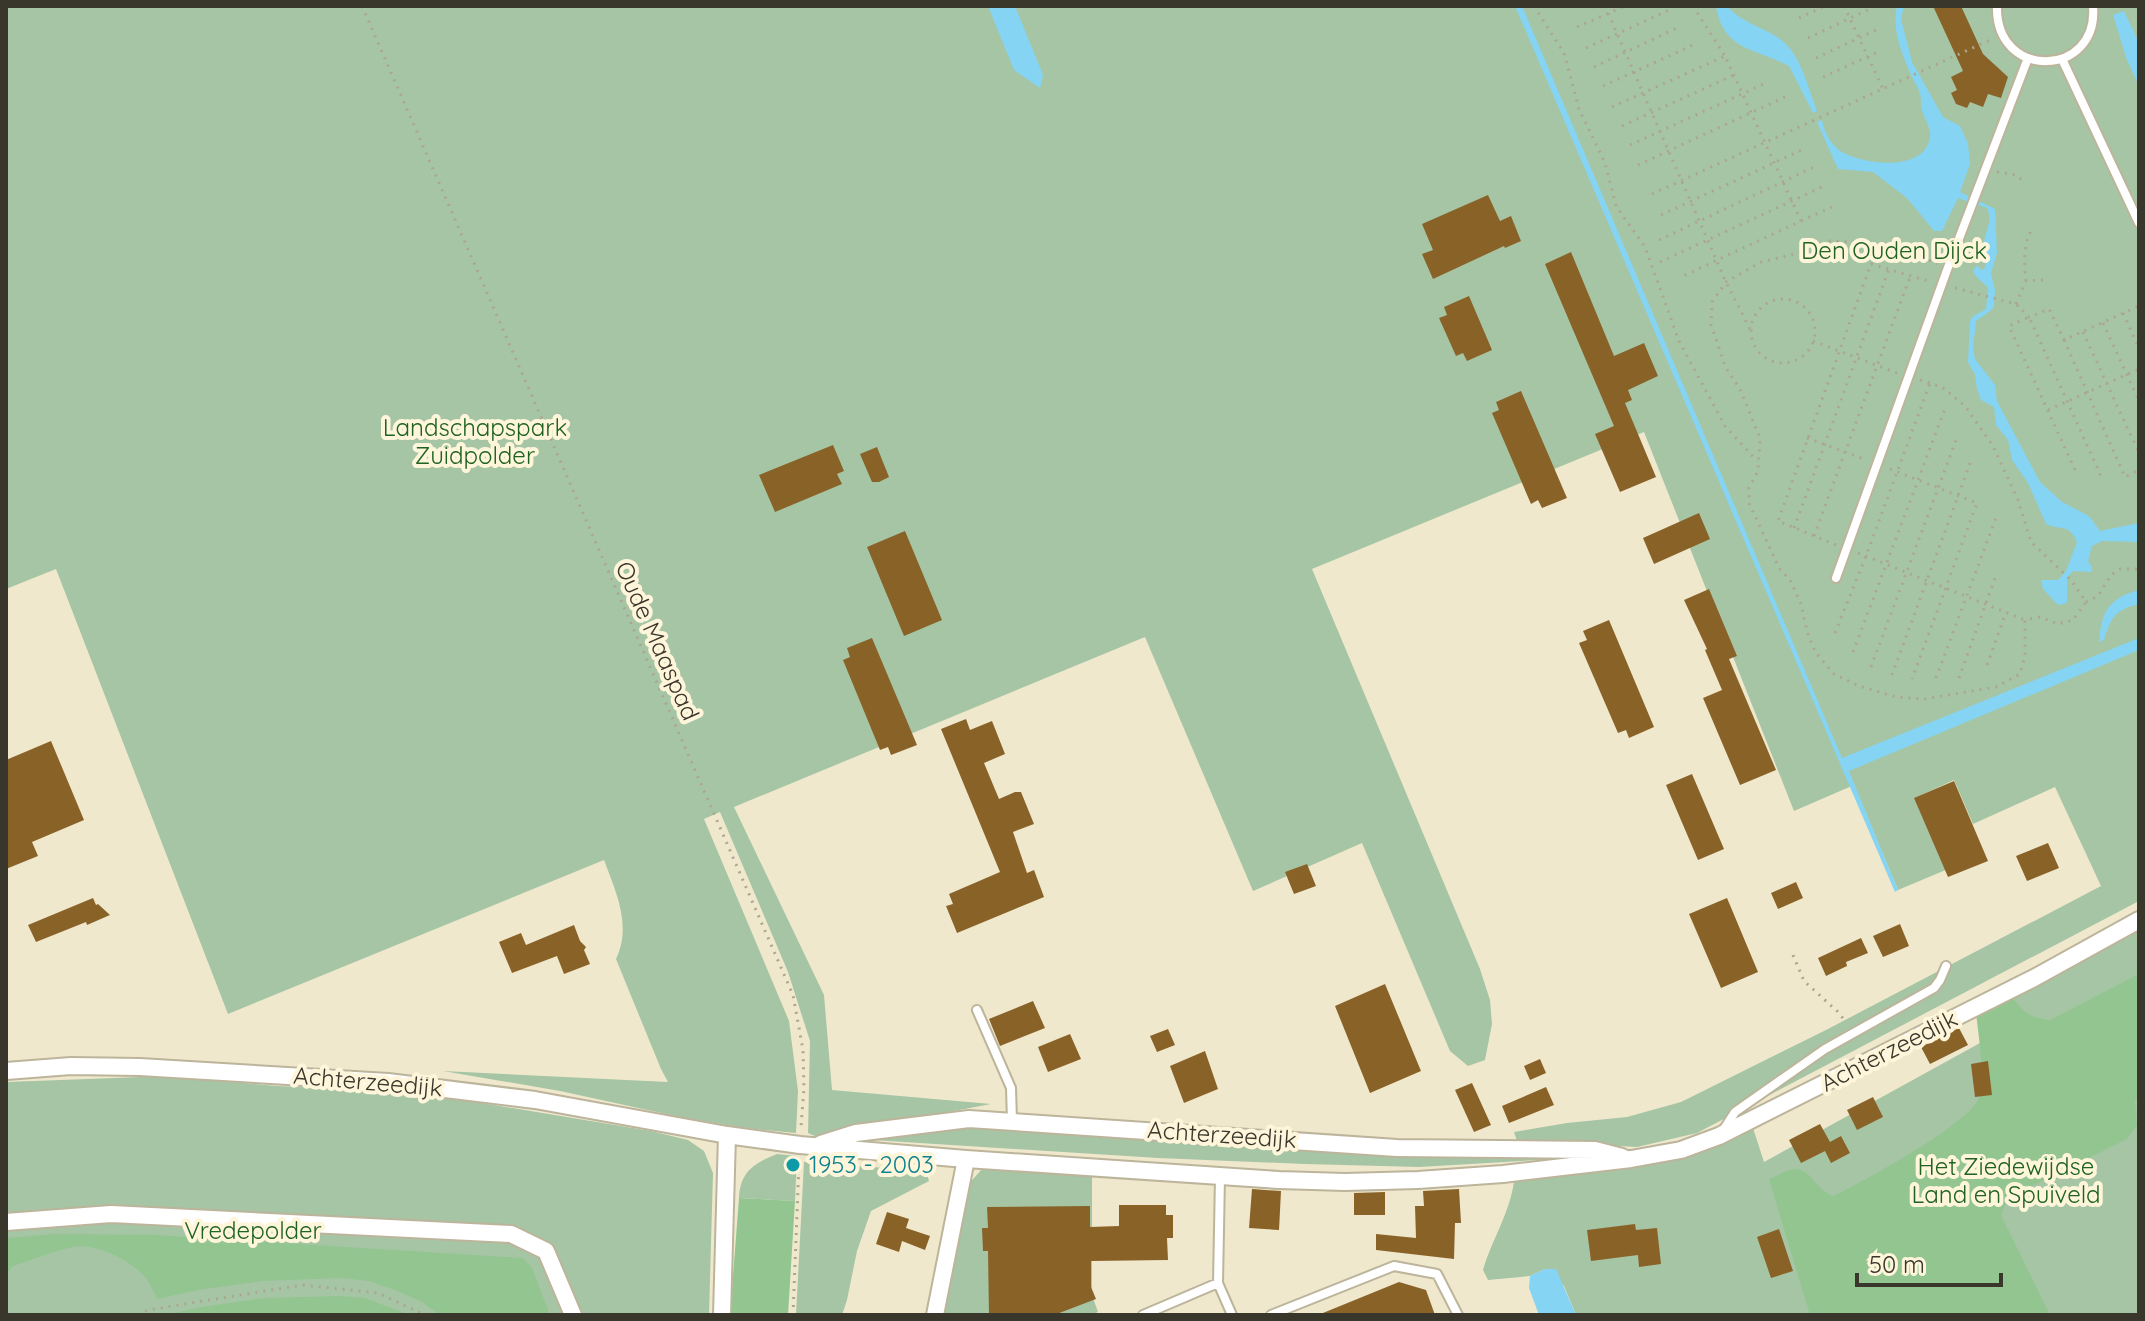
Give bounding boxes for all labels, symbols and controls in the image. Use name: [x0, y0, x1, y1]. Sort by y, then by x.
park label: Den Ouden Dijck: [1801, 235, 1987, 265]
park label: Landschapspark Zuidpolder: [383, 412, 567, 470]
street label: Oude Maaspad: [609, 556, 706, 725]
street label: Achterzeedijk: [1815, 1003, 1962, 1097]
street label: Achterzeedijk: [292, 1060, 444, 1102]
street label: Achterzeedijk: [1146, 1114, 1298, 1154]
place label: 1953 - 2003: [809, 1149, 934, 1179]
park label: Het Ziedewijdse Land en Spuiveld: [1911, 1151, 2101, 1209]
marker: 1953 - 2003: [784, 1156, 802, 1174]
park label: Vredepolder: [184, 1215, 322, 1245]
scale bar: [1857, 1237, 2001, 1287]
text: 50 m: [1869, 1249, 1925, 1279]

